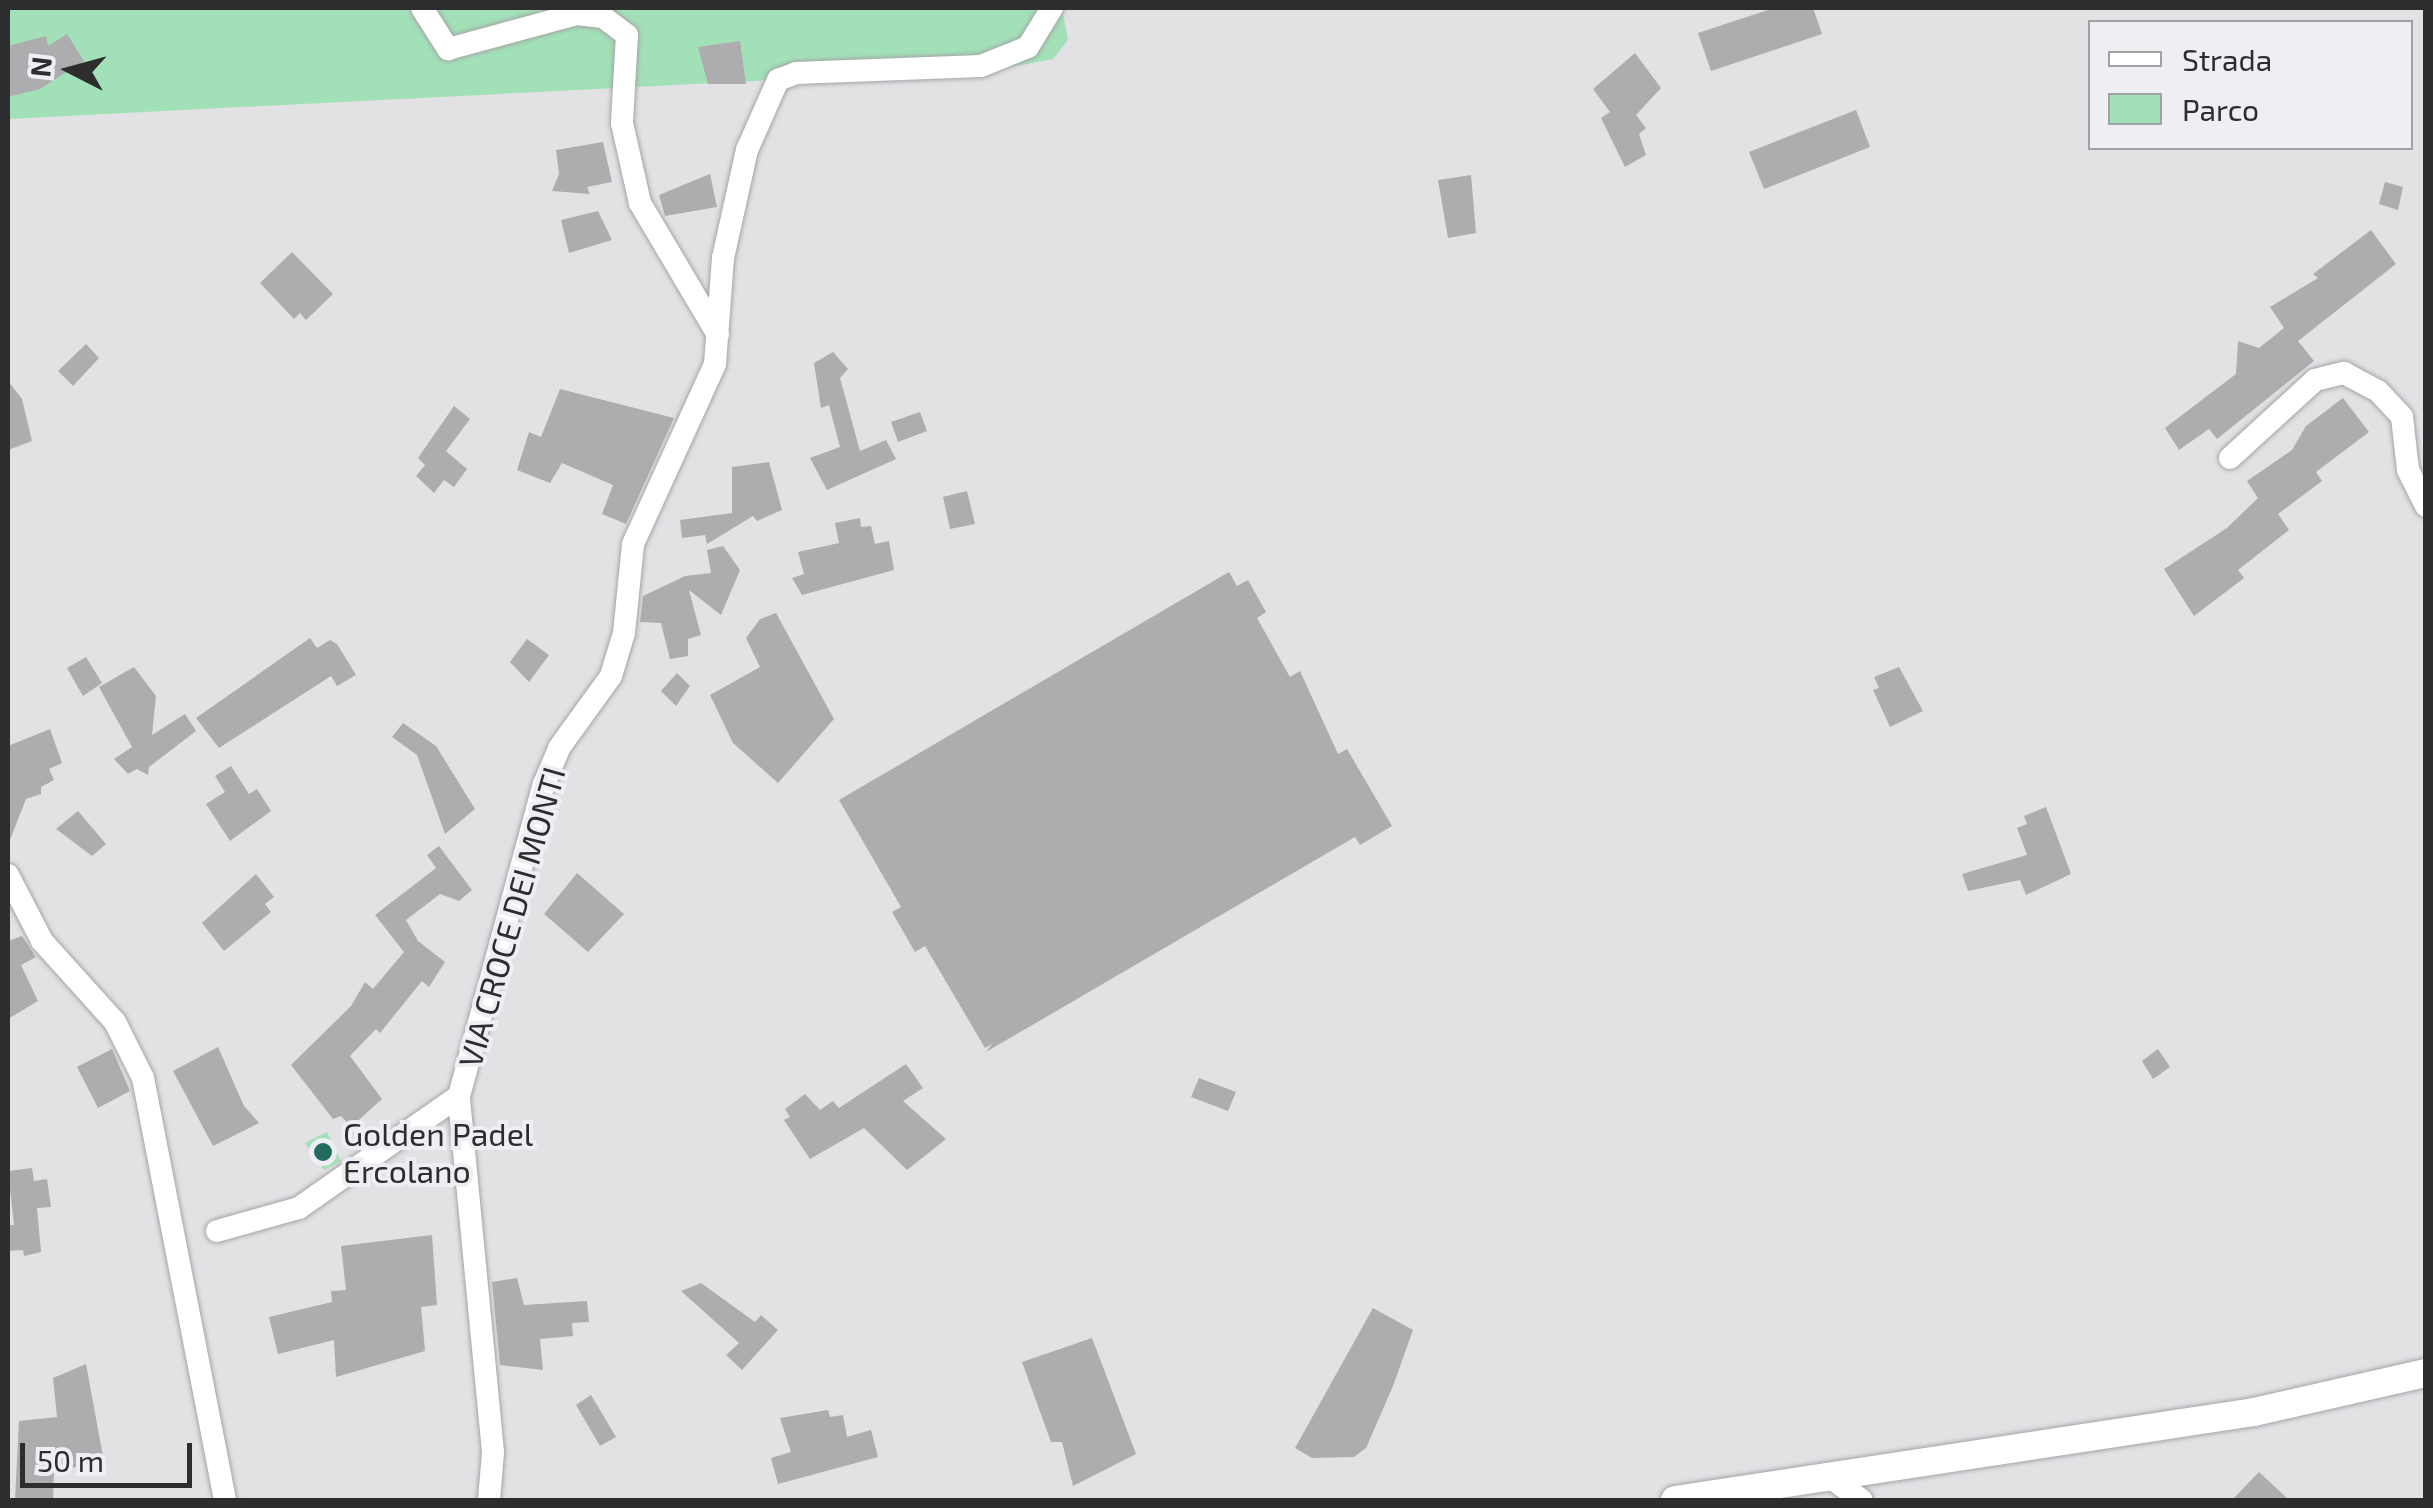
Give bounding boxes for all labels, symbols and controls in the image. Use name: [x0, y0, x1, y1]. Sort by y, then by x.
north arrow: [20, 20, 120, 120]
legend: [2088, 20, 2413, 150]
text: Strada: [2182, 41, 2272, 77]
text: N: [22, 55, 58, 79]
text: Parco: [2182, 91, 2259, 127]
street label: VIA CROCE DEI MONTI: [450, 762, 572, 1072]
place label: Golden Padel Ercolano: [343, 1115, 533, 1190]
marker: Golden Padel Ercolano: [312, 1141, 334, 1163]
scale bar: [25, 1423, 198, 1485]
text: 50 m: [37, 1442, 104, 1478]

